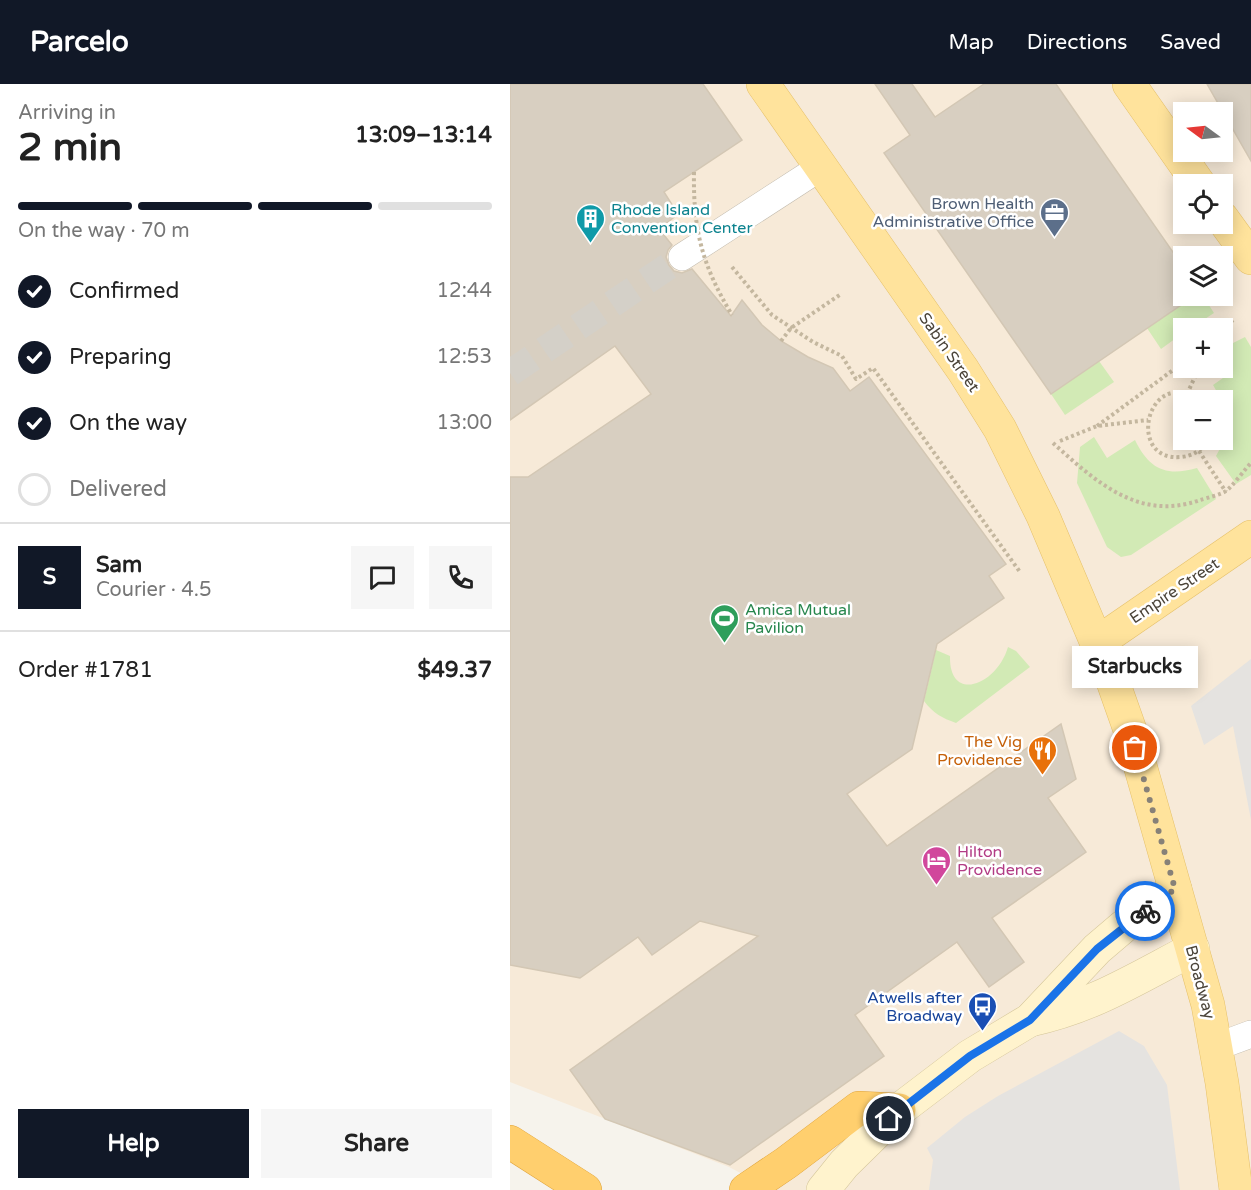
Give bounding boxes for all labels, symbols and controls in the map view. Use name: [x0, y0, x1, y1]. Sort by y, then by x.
text: Parcelo: [30, 25, 129, 59]
text: Map: [948, 30, 994, 55]
text: Directions: [1027, 30, 1127, 55]
text: Saved: [1160, 30, 1221, 55]
text: Arriving in: [18, 101, 116, 125]
north arrow: [1173, 102, 1233, 162]
map controls: [1173, 102, 1233, 450]
text: 13:09–13:14: [355, 122, 492, 148]
text: 2 min: [18, 124, 122, 171]
button: locate: [1173, 174, 1233, 234]
place label: Brown Health Administrative Office: [872, 194, 1034, 232]
office icon: Brown Health Administrative Office: [1039, 196, 1071, 238]
place label: Rhode Island Convention Center: [611, 200, 753, 238]
building icon: Rhode Island Convention Center: [574, 202, 606, 244]
text: On the way · 70 m: [18, 219, 190, 243]
button: layers: [1173, 246, 1233, 306]
icon: check: [18, 275, 51, 308]
text: Confirmed: [69, 278, 179, 304]
text: 12:44: [437, 279, 492, 303]
street label: Sabin Street: [914, 309, 984, 396]
button: +: [1173, 318, 1233, 378]
icon: check: [18, 341, 51, 374]
text: Preparing: [69, 344, 172, 370]
text: 12:53: [437, 345, 492, 369]
button: −: [1173, 390, 1233, 450]
icon: check: [18, 407, 51, 440]
text: On the way: [69, 410, 187, 436]
text: 13:00: [437, 411, 492, 435]
text: Delivered: [69, 476, 167, 502]
button: chat: [351, 546, 414, 609]
button: phone: [429, 546, 492, 609]
text: Sam: [96, 552, 142, 578]
street label: Empire Street: [1126, 554, 1223, 628]
text: S: [43, 564, 56, 590]
text: Courier · 4.5: [96, 578, 211, 602]
place label: Amica Mutual Pavilion: [745, 600, 851, 638]
sports icon: Amica Mutual Pavilion: [708, 602, 740, 644]
callout: Starbucks: [1072, 646, 1198, 688]
text: Starbucks: [1088, 655, 1182, 679]
text: Order #1781: [18, 657, 153, 683]
text: $49.37: [417, 657, 492, 683]
pin: [1109, 722, 1160, 773]
icon: bag: [1118, 731, 1151, 764]
place label: The Vig Providence: [937, 732, 1022, 770]
restaurant icon: The Vig Providence: [1027, 734, 1059, 776]
place label: Hilton Providence: [957, 842, 1042, 880]
hotel icon: Hilton Providence: [920, 844, 952, 886]
courier: [1115, 881, 1175, 941]
icon: bike: [1129, 895, 1162, 928]
street label: Broadway: [1181, 943, 1220, 1022]
place label: Atwells after Broadway: [867, 988, 963, 1026]
bus stop icon: Atwells after Broadway: [967, 990, 999, 1032]
pin: [863, 1093, 914, 1144]
icon: home: [872, 1102, 905, 1135]
button: Help: [18, 1109, 249, 1178]
button: Share: [261, 1109, 492, 1178]

